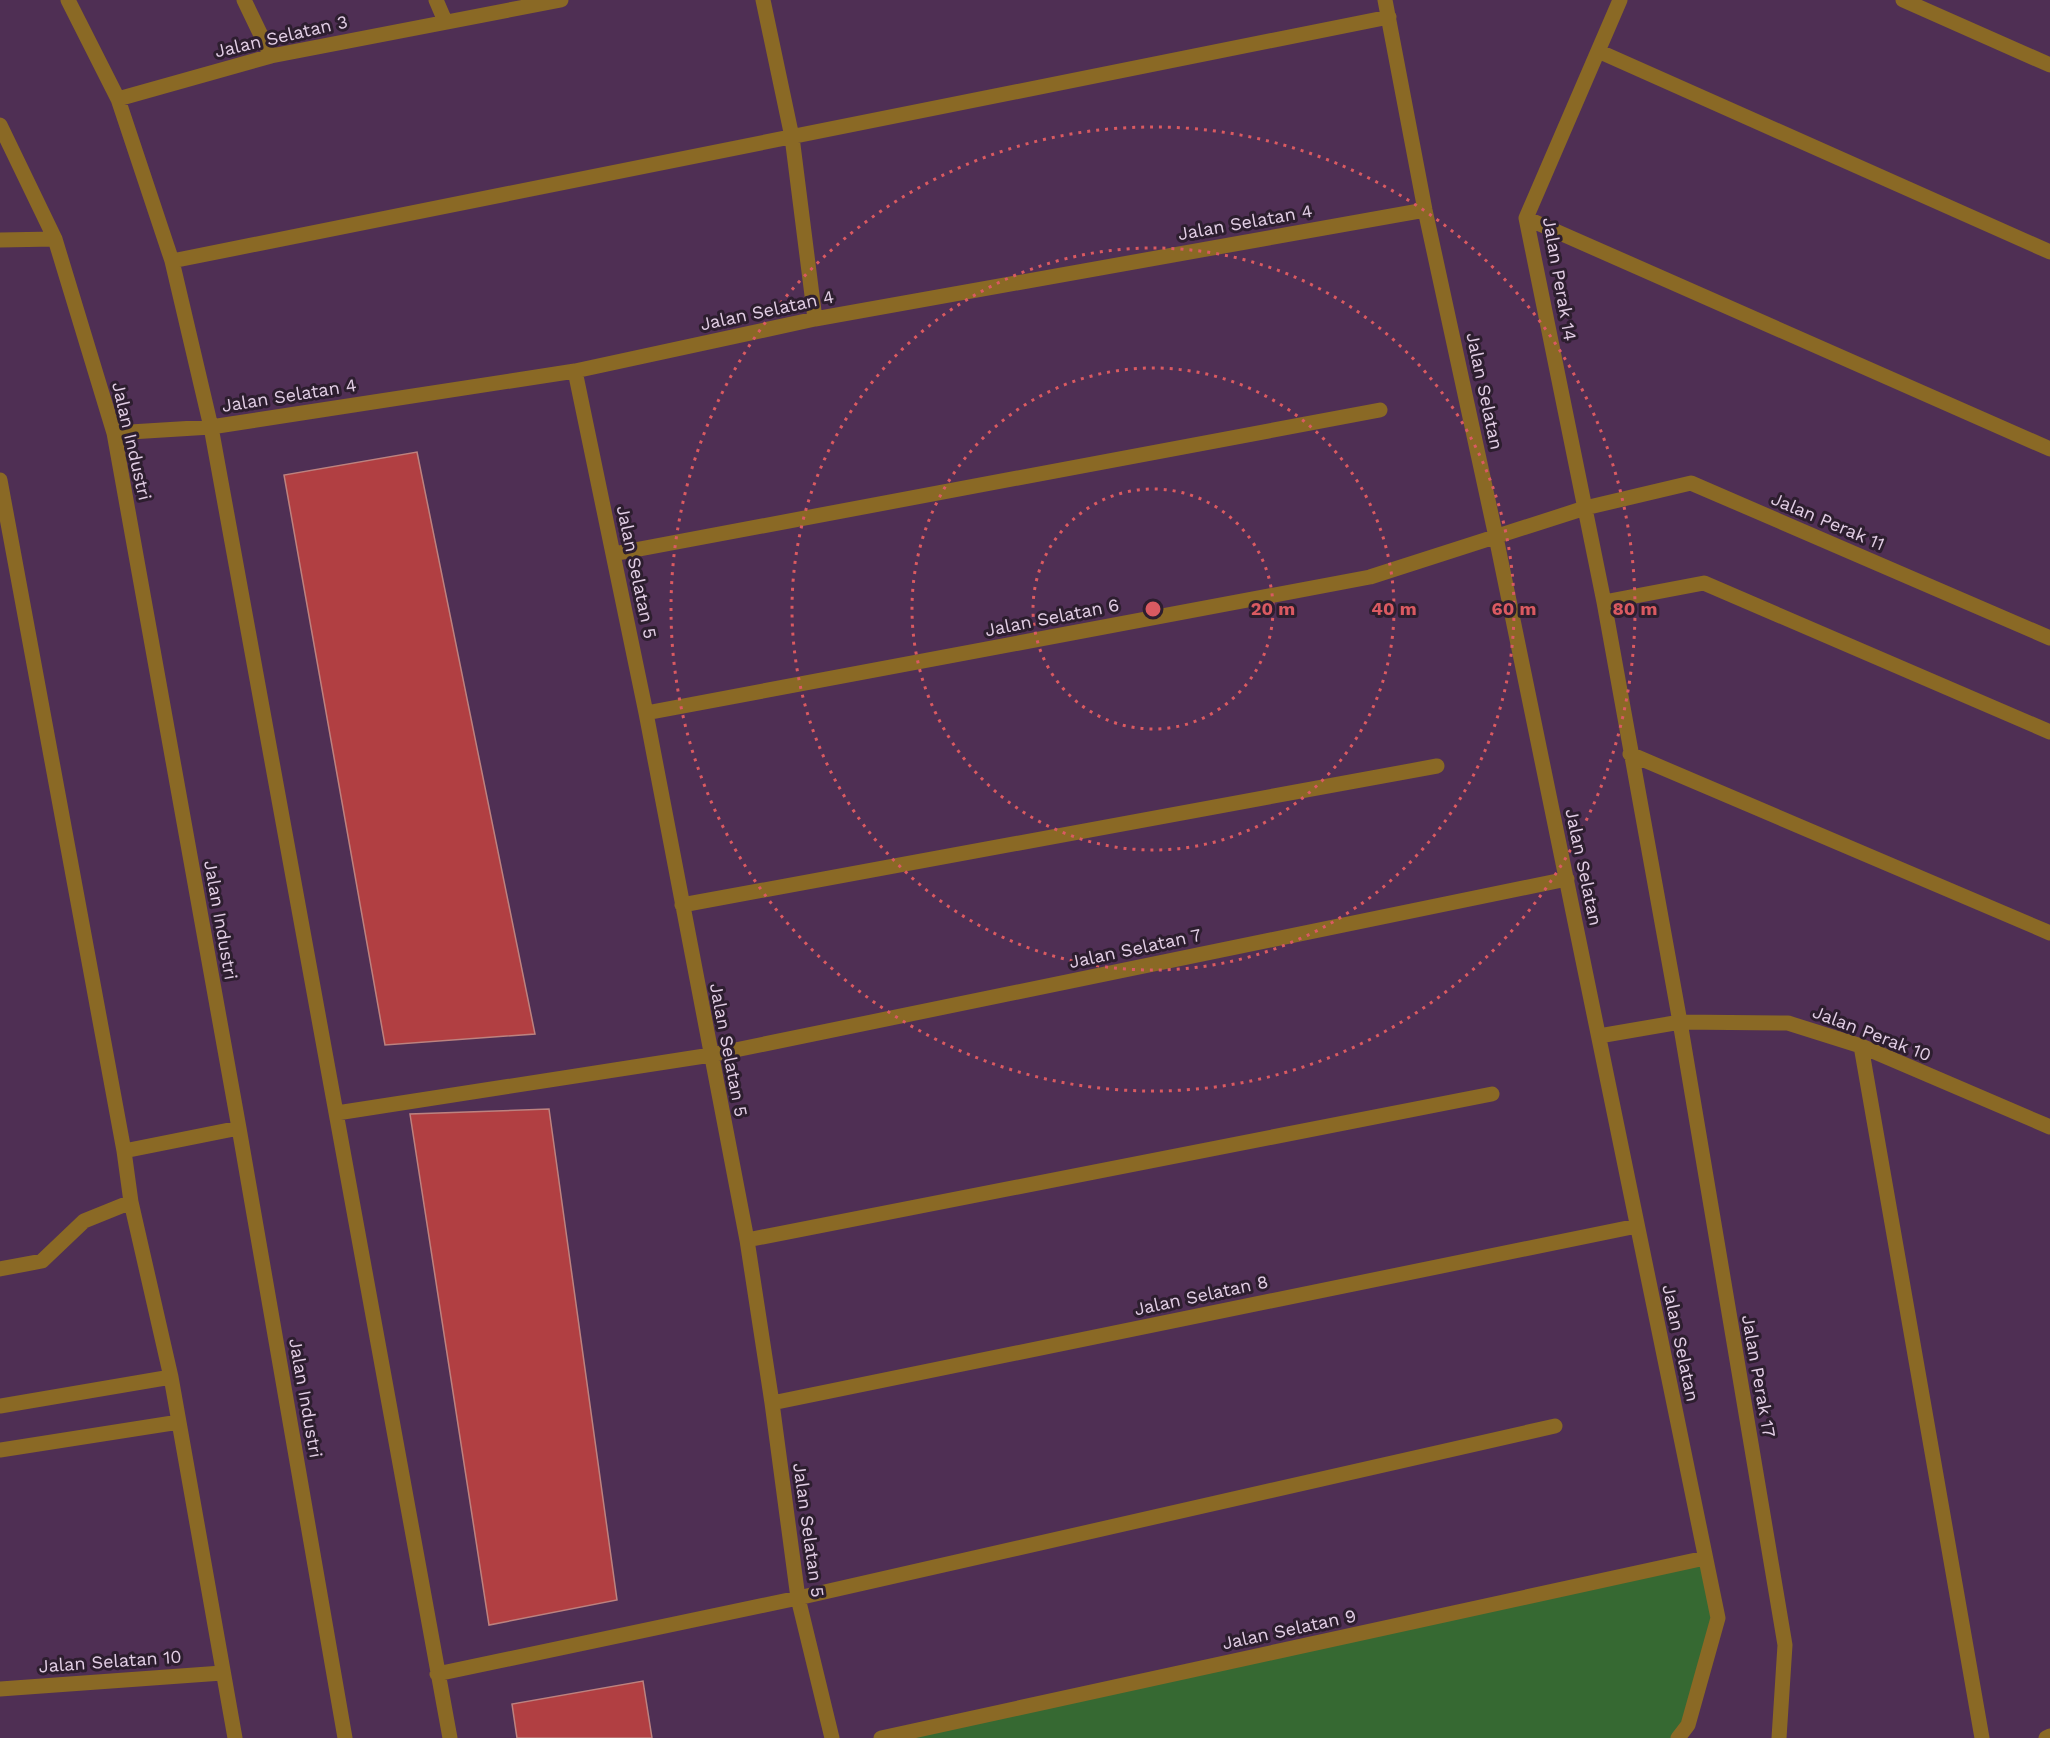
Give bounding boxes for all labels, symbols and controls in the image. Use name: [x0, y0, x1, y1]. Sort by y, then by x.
street label: Jalan Selatan 3: [212, 10, 350, 62]
street label: Jalan Selatan 4: [1176, 200, 1314, 244]
street label: Jalan Perak 14: [1539, 216, 1581, 342]
street label: Jalan Selatan 4: [698, 286, 836, 334]
street label: Jalan Selatan: [1462, 331, 1508, 451]
street label: Jalan Selatan 4: [220, 374, 358, 416]
street label: Jalan Industri: [108, 380, 156, 502]
street label: Jalan Perak 11: [1768, 488, 1888, 554]
street label: Jalan Selatan 5: [613, 503, 661, 641]
street label: Jalan Selatan 6: [983, 594, 1121, 640]
text: 20 m: [1251, 598, 1295, 619]
text: 40 m: [1371, 598, 1417, 619]
text: 60 m: [1492, 598, 1536, 619]
text: 80 m: [1613, 598, 1657, 619]
centre of rings: [1143, 599, 1163, 619]
street label: Jalan Selatan: [1561, 807, 1607, 927]
street label: Jalan Industri: [200, 859, 242, 981]
street label: Jalan Selatan 7: [1067, 924, 1203, 972]
street label: Jalan Selatan 5: [706, 981, 752, 1119]
street label: Jalan Perak 10: [1810, 1001, 1934, 1065]
street label: Jalan Selatan 8: [1132, 1271, 1270, 1319]
street label: Jalan Selatan: [1658, 1283, 1704, 1403]
street label: Jalan Perak 17: [1738, 1313, 1780, 1439]
street label: Jalan Industri: [285, 1337, 327, 1459]
street label: Jalan Selatan 5: [789, 1461, 829, 1599]
street label: Jalan Selatan 9: [1220, 1605, 1358, 1653]
street label: Jalan Selatan 10: [38, 1646, 182, 1676]

